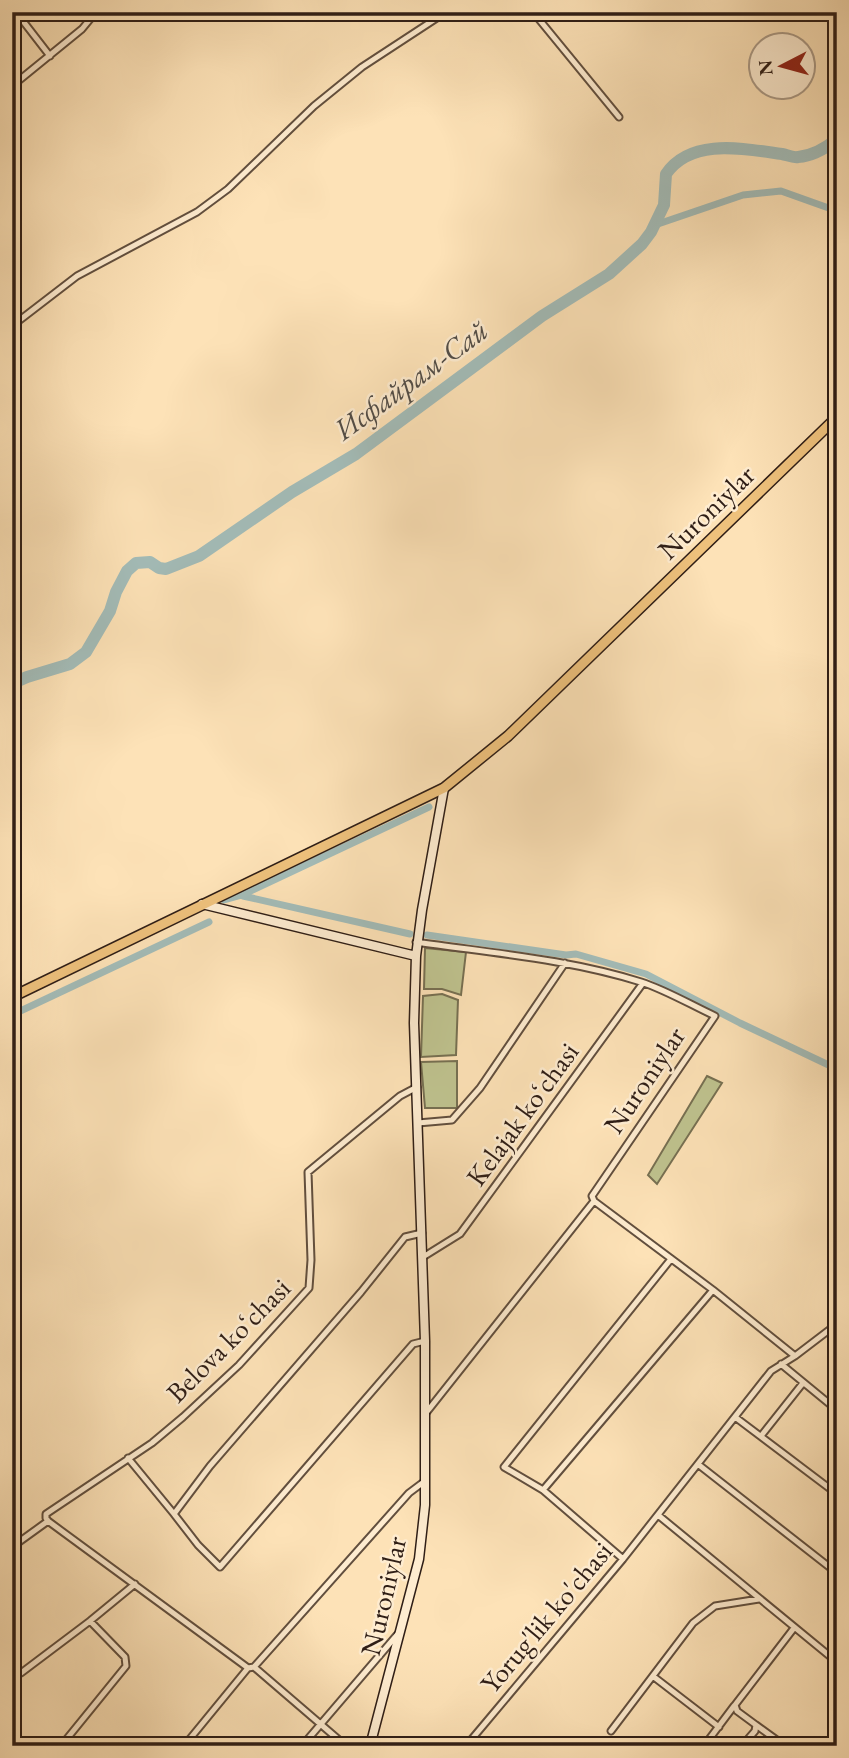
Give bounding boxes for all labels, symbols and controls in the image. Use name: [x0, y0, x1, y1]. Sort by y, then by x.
north arrow: [748, 32, 818, 102]
text: N: [752, 58, 779, 77]
water label: Исфайрам-Сай: [325, 311, 496, 449]
street label: Nuroniylar: [650, 456, 763, 567]
street label: Nuroniylar: [595, 1019, 693, 1140]
street label: Kelajak koʻchasi: [458, 1035, 586, 1193]
street label: Belova koʻchasi: [158, 1270, 298, 1410]
street label: Nuroniylar: [352, 1532, 414, 1659]
street label: Yorug'lik ko'chasi: [472, 1534, 620, 1700]

